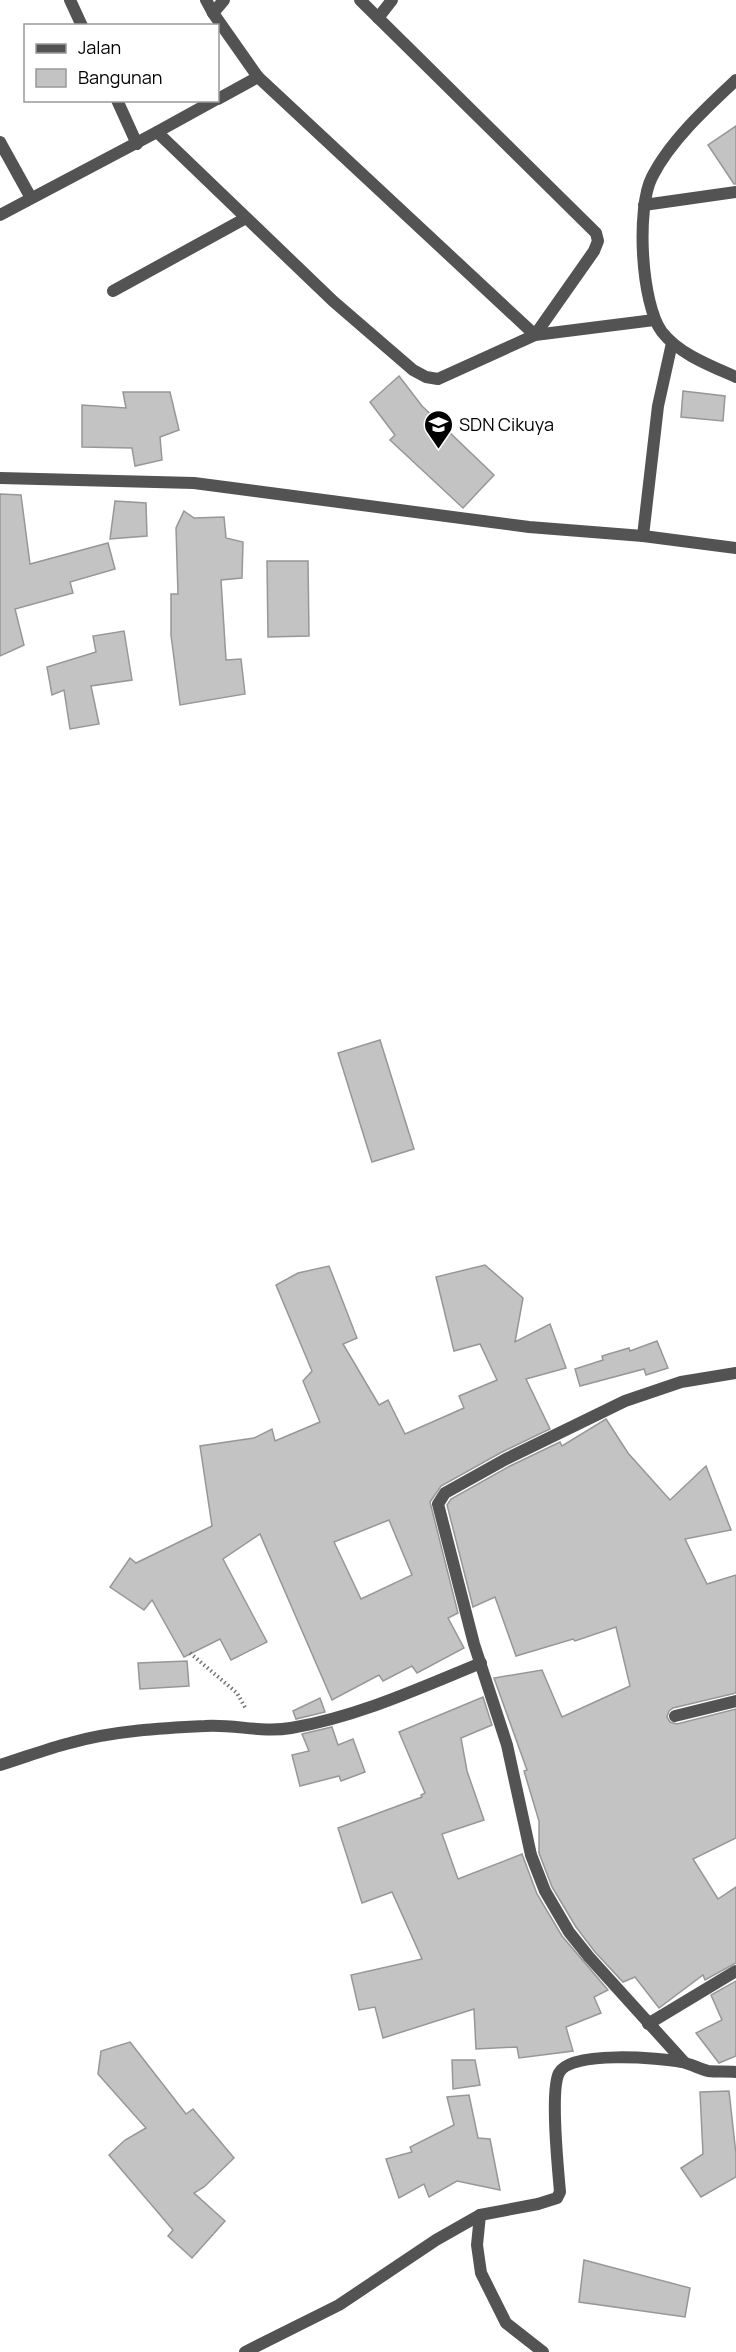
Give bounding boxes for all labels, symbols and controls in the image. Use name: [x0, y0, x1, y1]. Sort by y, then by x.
legend: [24, 24, 219, 102]
text: Jalan: [78, 35, 121, 59]
text: Bangunan: [78, 65, 162, 89]
school or university icon: SDN Cikuya: [422, 408, 454, 450]
place label: SDN Cikuya: [459, 412, 554, 436]

